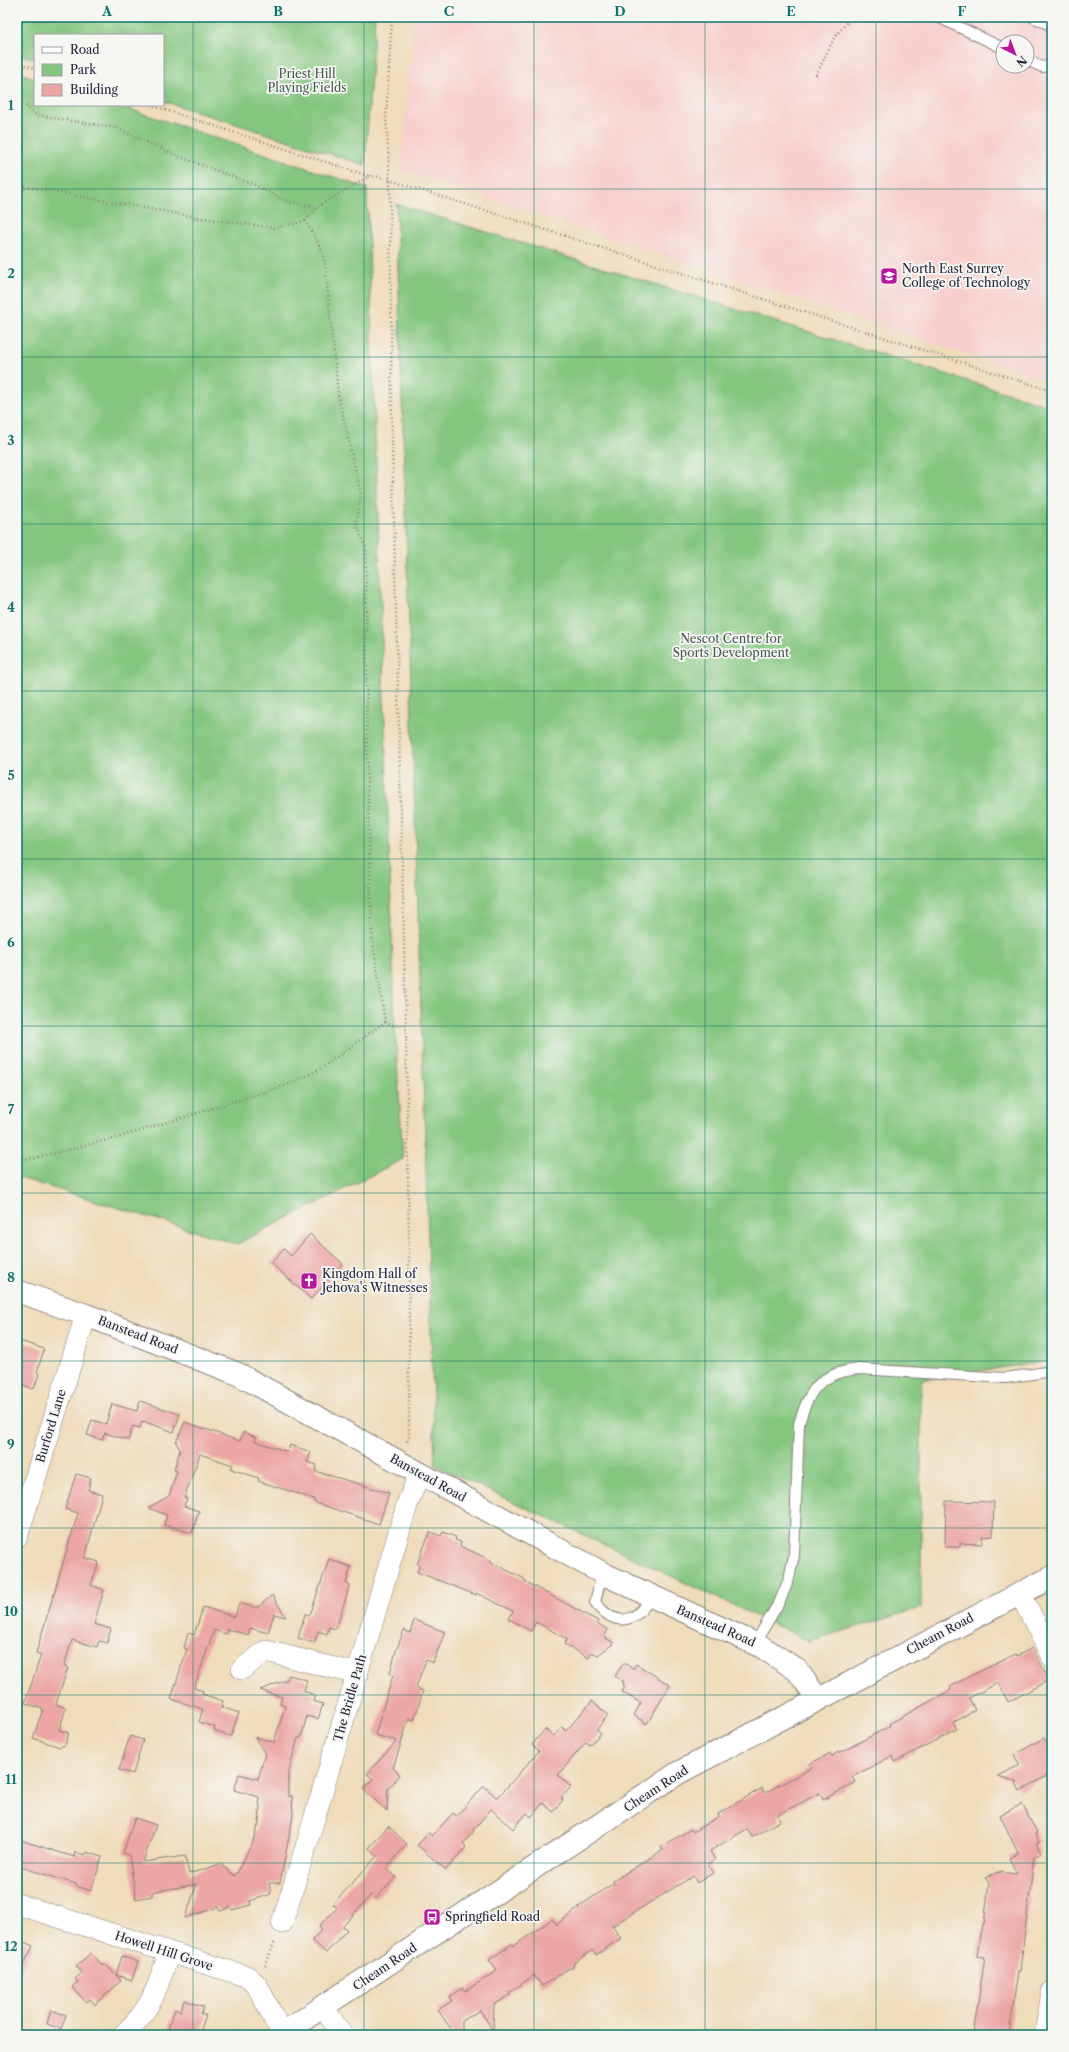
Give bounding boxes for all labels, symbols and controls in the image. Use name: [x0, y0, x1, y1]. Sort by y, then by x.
text: A: [101, 3, 113, 19]
text: B: [273, 3, 283, 19]
text: C: [444, 3, 454, 19]
text: D: [614, 3, 626, 19]
text: E: [786, 3, 796, 19]
text: F: [958, 3, 967, 19]
legend: [34, 34, 164, 106]
north arrow: [995, 34, 1035, 74]
text: Road: [70, 42, 100, 57]
text: N: [1013, 53, 1030, 70]
text: Park: [70, 62, 97, 77]
park label: Priest Hill Playing Fields: [267, 66, 347, 95]
text: Building: [70, 82, 118, 97]
text: 1: [8, 97, 14, 113]
place label: North East Surrey College of Technology: [902, 261, 1031, 290]
text: 2: [7, 265, 15, 281]
school or university icon: North East Surrey College of Technology: [879, 266, 899, 286]
text: 3: [7, 432, 15, 448]
text: 4: [7, 599, 15, 615]
park label: Nescot Centre for Sports Development: [673, 631, 790, 660]
text: 5: [7, 767, 15, 783]
text: 6: [7, 934, 15, 950]
text: 7: [8, 1101, 15, 1117]
place label: Kingdom Hall of Jehova's Witnesses: [320, 1266, 428, 1295]
text: 8: [7, 1269, 15, 1285]
church icon: Kingdom Hall of Jehova's Witnesses: [299, 1271, 319, 1291]
street label: Banstead Road: [96, 1312, 181, 1357]
street label: Burford Lane: [32, 1387, 69, 1464]
text: 9: [7, 1436, 15, 1452]
street label: Banstead Road: [387, 1450, 470, 1505]
street label: Banstead Road: [674, 1601, 759, 1650]
text: 10: [4, 1603, 18, 1619]
street label: Cheam Road: [904, 1609, 976, 1658]
street label: The Bridle Path: [330, 1652, 369, 1743]
street label: Cheam Road: [621, 1762, 691, 1815]
text: 11: [5, 1771, 17, 1787]
bus stop icon: Springfield Road: [422, 1907, 442, 1927]
place label: Springfield Road: [445, 1909, 541, 1924]
street label: Howell Hill Grove: [113, 1928, 215, 1974]
text: 12: [4, 1938, 18, 1954]
street label: Cheam Road: [350, 1939, 420, 1993]

